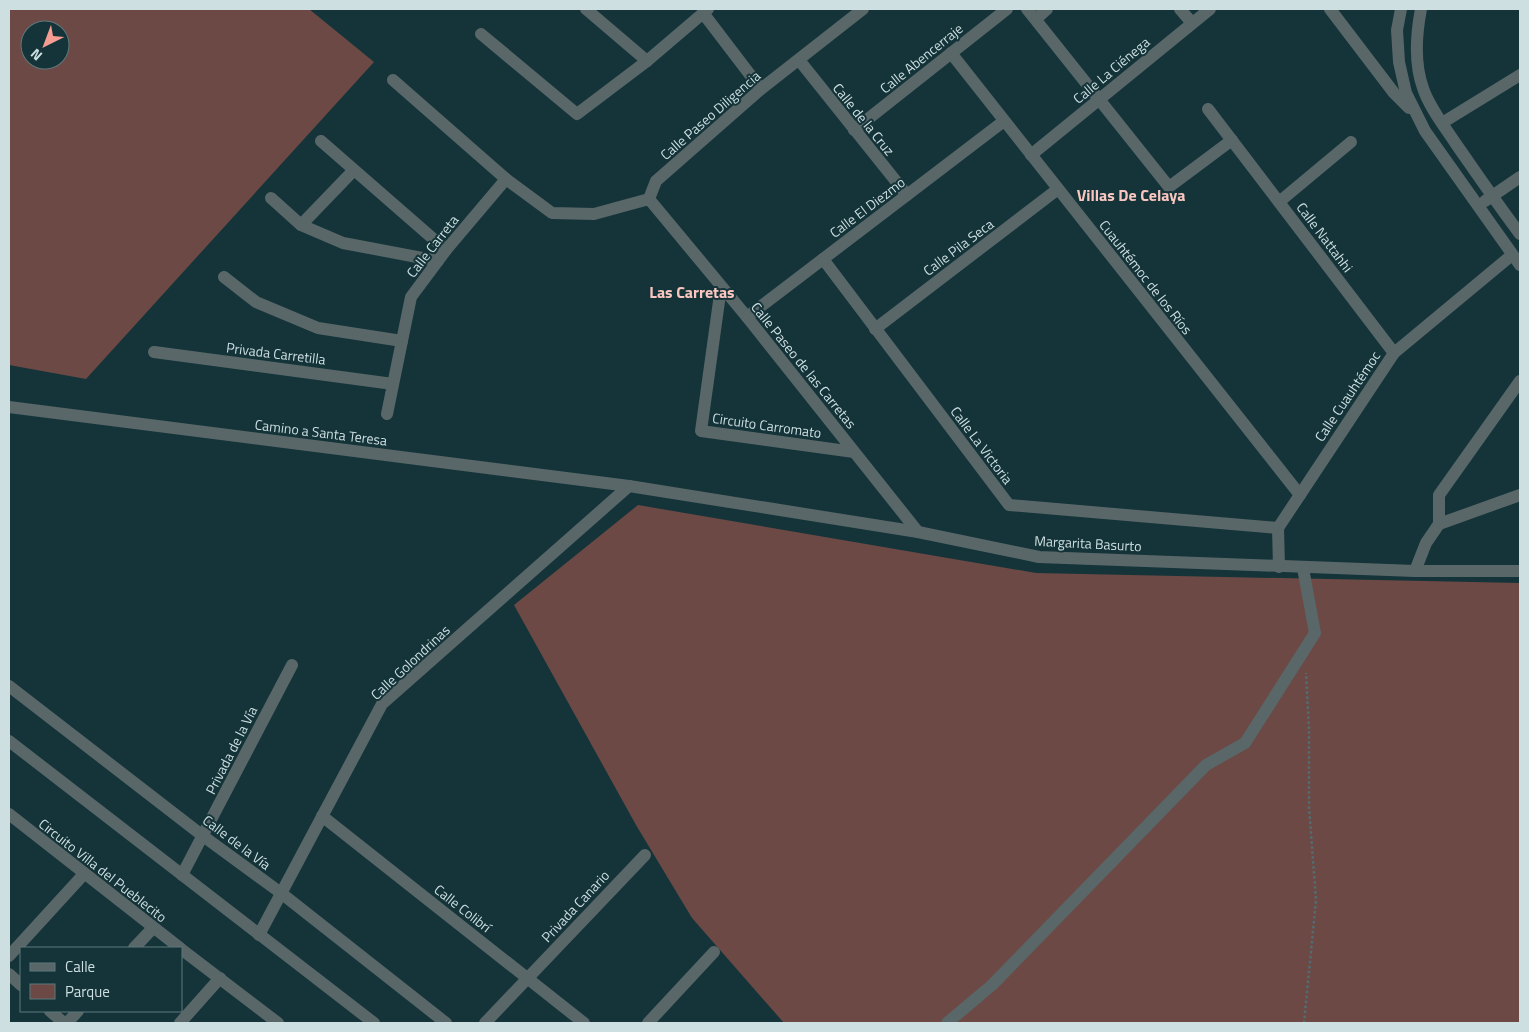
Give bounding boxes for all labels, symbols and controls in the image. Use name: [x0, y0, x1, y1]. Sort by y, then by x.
street label: Calle Abencerraje: [875, 18, 967, 98]
north arrow: [20, 20, 70, 70]
street label: Calle La Ciénega: [1068, 32, 1154, 108]
text: N: [25, 44, 47, 66]
street label: Calle Paseo Diligencia: [655, 65, 765, 165]
street label: Calle de la Cruz: [828, 78, 900, 160]
street label: Calle El Diezmo: [825, 172, 909, 242]
district label: Villas De Celaya: [1077, 183, 1185, 207]
street label: Calle Nattahhi: [1292, 198, 1358, 276]
street label: Calle Carreta: [401, 210, 463, 282]
street label: Calle Pila Seca: [918, 213, 998, 281]
street label: Cuauhtémoc de los Ríos: [1094, 215, 1198, 339]
district label: Las Carretas: [649, 280, 735, 304]
street label: Calle Paseo de las Carretas: [746, 297, 862, 433]
street label: Privada Carretilla: [225, 336, 327, 370]
street label: Calle Cuauhtémoc: [1309, 346, 1385, 446]
street label: Calle La Victoria: [946, 402, 1018, 488]
street label: Circuito Carromato: [711, 407, 823, 443]
street label: Camino a Santa Teresa: [254, 413, 388, 451]
street label: Margarita Basurto: [1034, 530, 1142, 556]
street label: Calle Golondrinas: [366, 620, 454, 704]
street label: Privada de la Vía: [200, 702, 262, 798]
street label: Calle de la Vía: [199, 809, 275, 875]
street label: Circuito Villa del Pueblecito: [34, 813, 172, 927]
street label: Privada Canario: [536, 865, 614, 947]
street label: Calle Colibrí: [430, 879, 497, 938]
legend: [20, 947, 182, 1012]
text: Calle: [65, 955, 95, 978]
text: Parque: [65, 980, 110, 1003]

